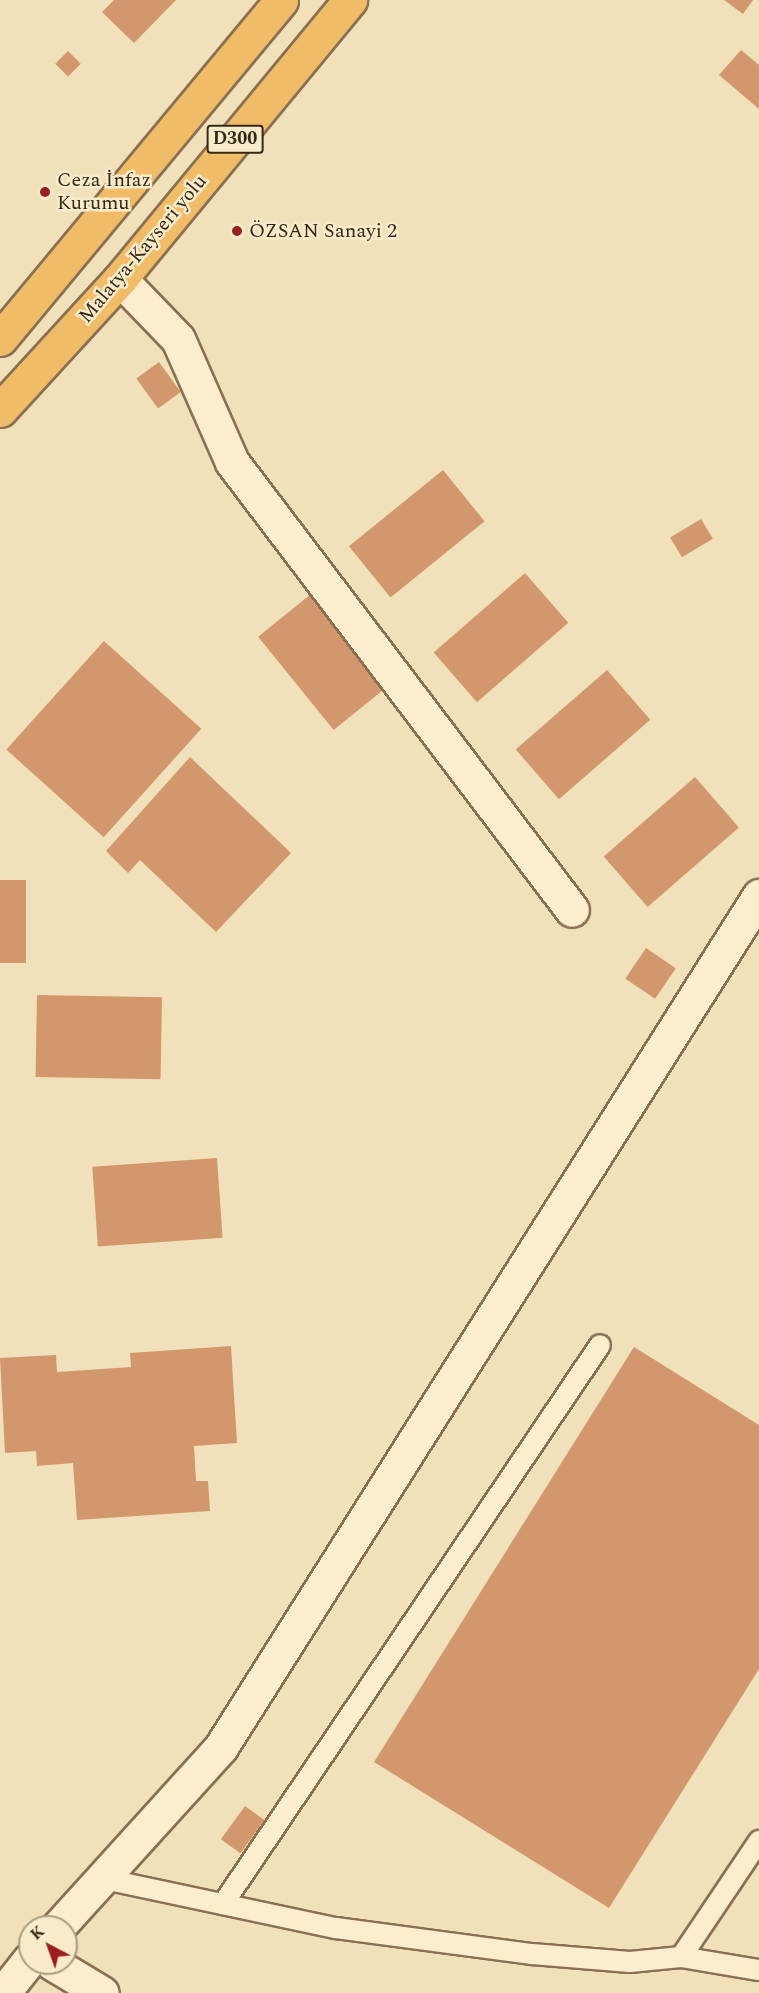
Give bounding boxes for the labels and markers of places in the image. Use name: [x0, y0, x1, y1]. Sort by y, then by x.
place label: Ceza İnfaz Kurumu: [57, 168, 151, 215]
marker: Ceza İnfaz Kurumu: [38, 185, 52, 199]
place label: ÖZSAN Sanayi 2: [249, 219, 397, 243]
marker: ÖZSAN Sanayi 2: [230, 224, 244, 238]

